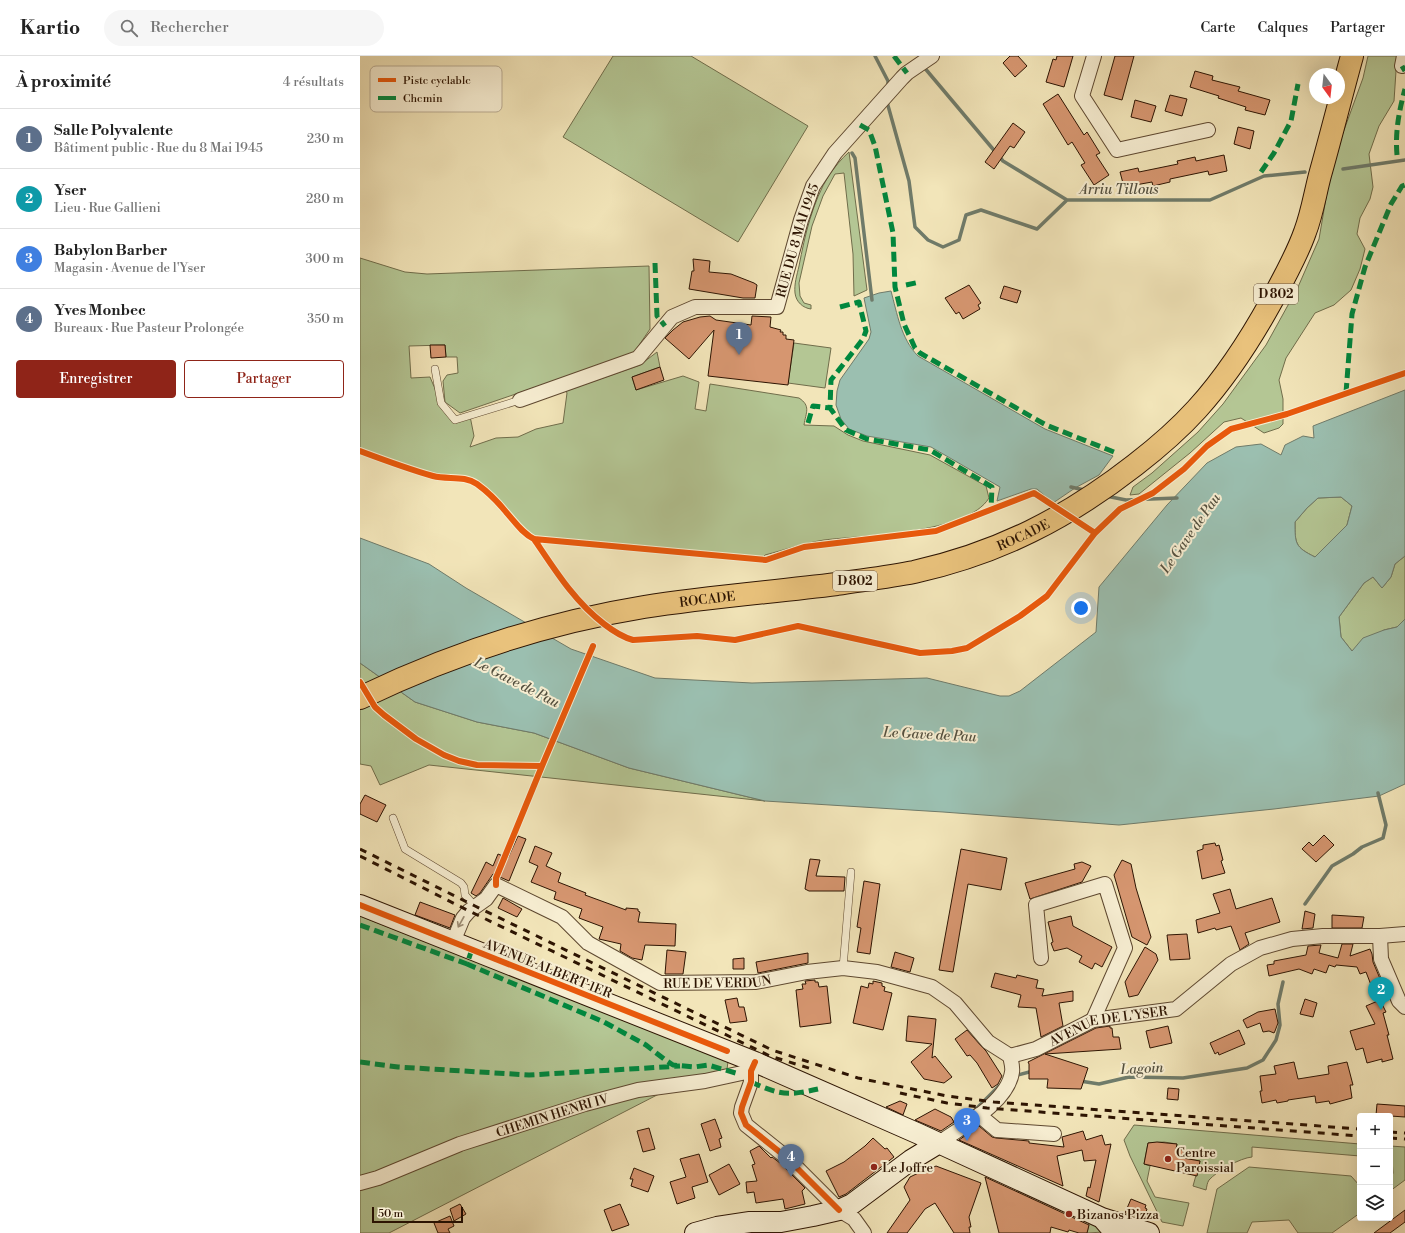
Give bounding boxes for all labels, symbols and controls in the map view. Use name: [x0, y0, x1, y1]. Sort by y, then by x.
search box: [104, 10, 384, 46]
text: Kartio: [20, 16, 80, 40]
icon: search: [118, 17, 140, 39]
text: Rechercher: [150, 18, 229, 37]
text: Carte: [1200, 19, 1235, 37]
text: Calques: [1257, 19, 1308, 37]
text: Partager: [1330, 19, 1385, 37]
legend: [370, 66, 502, 112]
north arrow: [1309, 68, 1345, 104]
text: À proximité: [16, 71, 111, 93]
text: 4 résultats: [283, 74, 344, 90]
text: Piste cyclable: [403, 74, 471, 88]
text: Chemin: [403, 92, 443, 106]
text: Salle Polyvalente: [54, 121, 173, 140]
text: 1: [26, 131, 32, 147]
text: 230 m: [307, 131, 344, 147]
text: Bâtiment public · Rue du 8 Mai 1945: [54, 140, 263, 156]
text: Yser: [54, 181, 87, 200]
street label: RUE DU 8 MAI 1945: [773, 181, 822, 300]
water label: Arriu Tillous: [1078, 181, 1158, 199]
text: 2: [25, 191, 33, 207]
text: 280 m: [306, 191, 344, 207]
text: Lieu · Rue Gallieni: [54, 200, 161, 216]
text: Babylon Barber: [54, 241, 167, 260]
text: 3: [25, 251, 33, 267]
text: 300 m: [306, 251, 344, 267]
text: Magasin · Avenue de l'Yser: [54, 260, 205, 276]
road number: D 802: [1254, 284, 1298, 304]
text: Yves Monbec: [54, 301, 146, 320]
text: 4: [25, 311, 33, 327]
text: 350 m: [307, 311, 344, 327]
text: Bureaux · Rue Pasteur Prolongée: [54, 320, 244, 336]
pin: 1: [726, 322, 752, 355]
button: Enregistrer: [16, 360, 176, 398]
button: Partager: [184, 360, 344, 398]
water label: Le Gave de Pau: [1156, 490, 1225, 578]
street label: ROCADE: [995, 516, 1053, 555]
road number: D 802: [833, 571, 877, 591]
street label: ROCADE: [678, 588, 736, 611]
your location: [1071, 598, 1091, 618]
water label: Le Gave de Pau: [470, 653, 562, 712]
water label: Le Gave de Pau: [882, 724, 977, 746]
one-way arrow: [457, 916, 465, 928]
street label: AVENUE ALBERT 1ER: [480, 936, 615, 1002]
street label: RUE DE VERDUN: [663, 972, 773, 992]
pin: 2: [1368, 977, 1394, 1010]
street label: AVENUE DE L'YSER: [1046, 1003, 1169, 1051]
water label: Lagoin: [1119, 1059, 1164, 1079]
street label: CHEMIN HENRI IV: [494, 1091, 611, 1141]
pin: 3: [954, 1108, 980, 1141]
map controls: [1357, 1113, 1393, 1221]
button: +: [1357, 1113, 1393, 1149]
pin: 4: [778, 1144, 804, 1177]
place label: Centre Paroissial: [1176, 1145, 1234, 1176]
button: −: [1357, 1149, 1393, 1185]
marker: Centre Paroissial: [1163, 1154, 1173, 1164]
place label: Le Joffre: [882, 1160, 933, 1176]
marker: Le Joffre: [869, 1162, 879, 1172]
button: layers: [1357, 1185, 1393, 1221]
scale bar: [372, 1205, 463, 1224]
text: 50 m: [378, 1207, 403, 1221]
place label: Bizanos Pizza: [1076, 1207, 1159, 1223]
marker: Bizanos Pizza: [1064, 1209, 1074, 1219]

